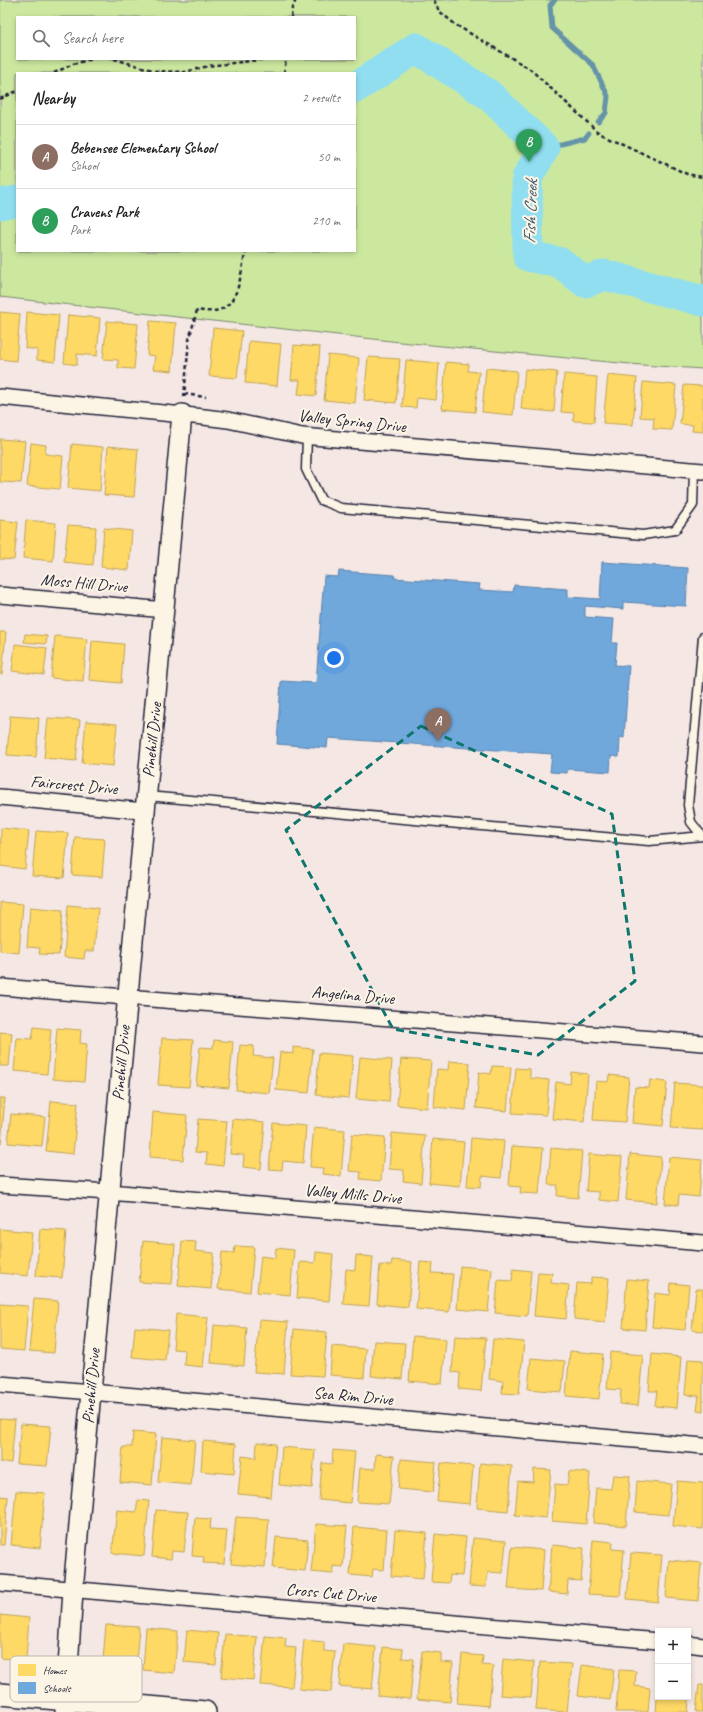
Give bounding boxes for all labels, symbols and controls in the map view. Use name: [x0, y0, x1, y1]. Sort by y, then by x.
search box: [16, 16, 356, 60]
icon: search: [30, 27, 52, 49]
text: Search here: [62, 29, 123, 48]
text: Nearby: [32, 88, 75, 109]
text: 2 results: [302, 90, 340, 106]
pin: B: [516, 129, 542, 162]
text: Bebensee Elementary School: [70, 139, 216, 158]
text: A: [42, 149, 48, 165]
text: 50 m: [318, 149, 340, 165]
text: School: [70, 158, 98, 174]
water label: Fish Creek: [518, 176, 542, 244]
text: Cravens Park: [70, 203, 139, 222]
text: B: [42, 213, 48, 229]
text: 210 m: [312, 213, 340, 229]
text: Park: [70, 222, 91, 238]
street label: Valley Spring Drive: [297, 405, 408, 437]
street label: Moss Hill Drive: [40, 569, 130, 597]
your location: [324, 648, 344, 668]
street label: Pinehill Drive: [138, 700, 167, 779]
pin: A: [425, 708, 451, 741]
street label: Faircrest Drive: [29, 771, 120, 799]
street label: Angelina Drive: [311, 981, 397, 1009]
street label: Pinehill Drive: [107, 1023, 135, 1101]
street label: Valley Mills Drive: [304, 1179, 404, 1209]
street label: Pinehill Drive: [77, 1346, 105, 1424]
street label: Sea Rim Drive: [312, 1382, 395, 1410]
street label: Cross Cut Drive: [285, 1579, 378, 1608]
map controls: [655, 1628, 691, 1700]
button: +: [655, 1628, 691, 1664]
legend: [10, 1656, 142, 1702]
text: Homes: [43, 1663, 68, 1677]
button: −: [655, 1664, 691, 1700]
text: Schools: [43, 1681, 72, 1695]

